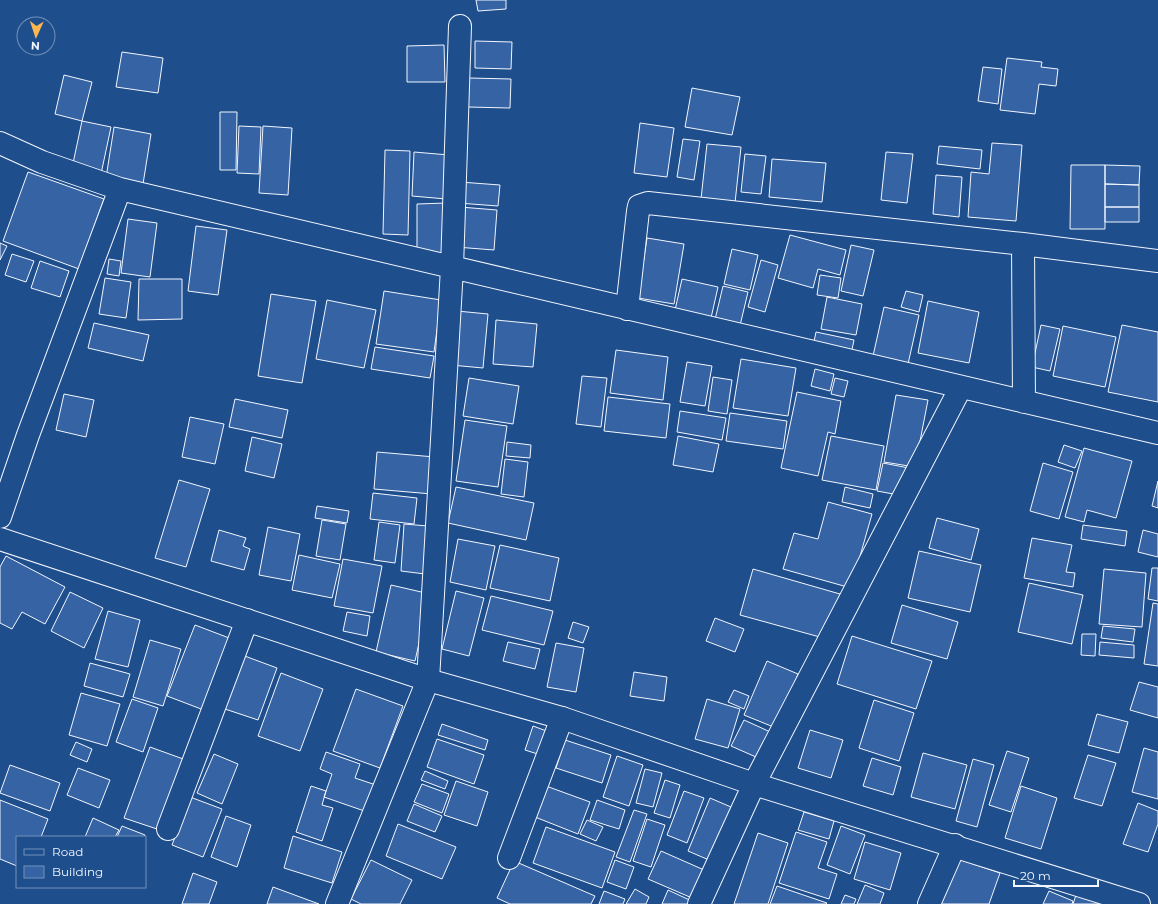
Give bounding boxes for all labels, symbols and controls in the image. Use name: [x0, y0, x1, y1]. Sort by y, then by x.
north arrow: [16, 16, 56, 56]
text: N: [31, 39, 40, 53]
legend: [16, 836, 146, 888]
text: Road: [52, 844, 83, 859]
scale bar: [1014, 862, 1098, 888]
text: Building: [52, 864, 103, 879]
text: 20 m: [1020, 868, 1051, 883]

